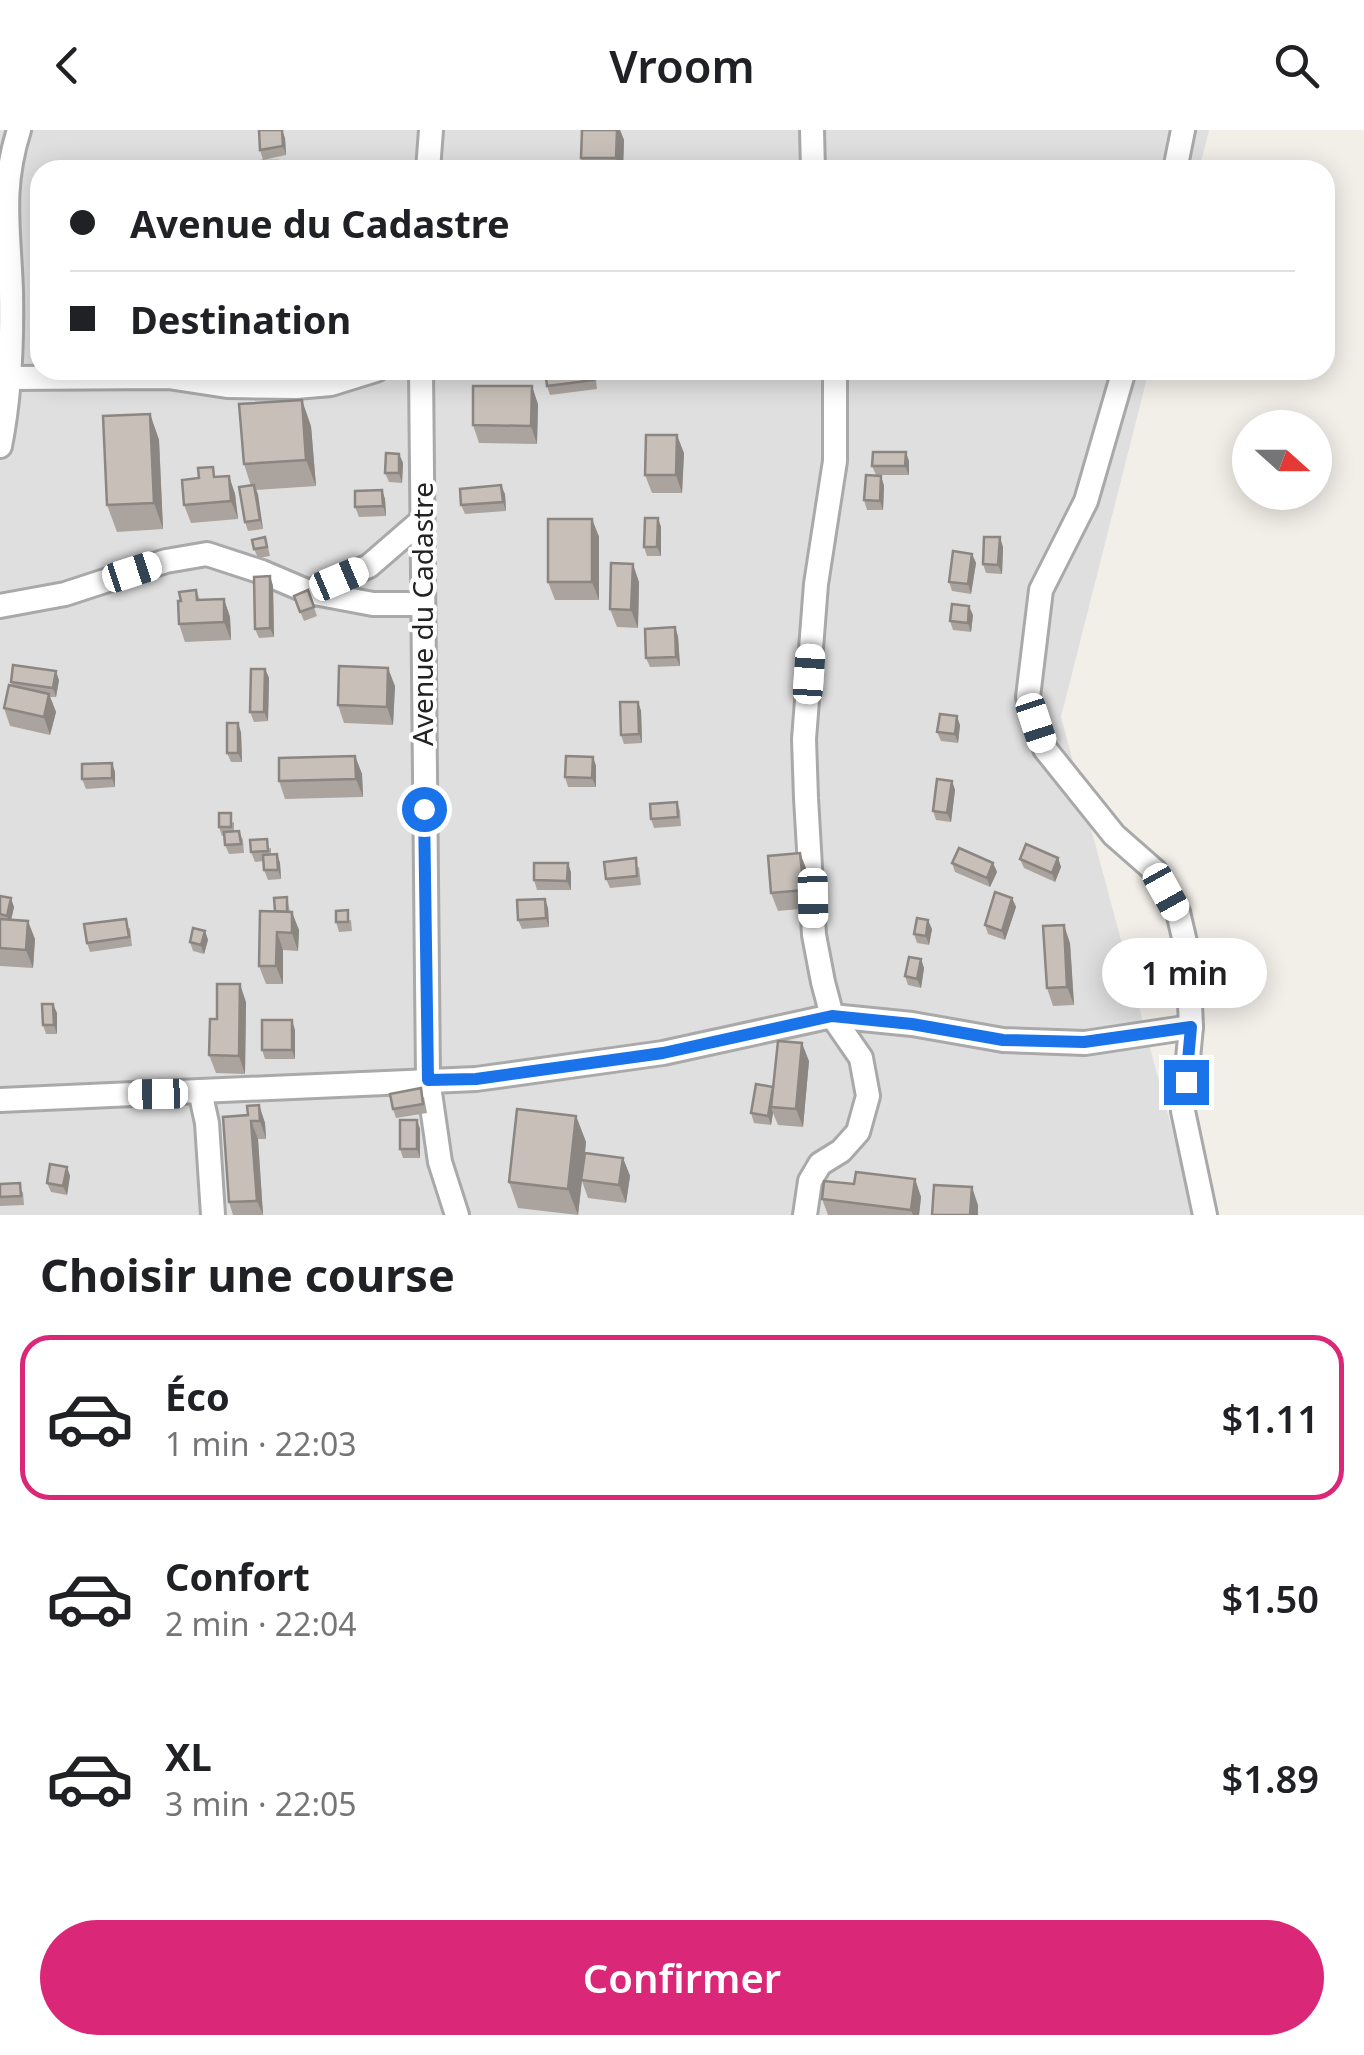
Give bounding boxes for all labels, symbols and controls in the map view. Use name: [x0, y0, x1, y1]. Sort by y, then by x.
text: Vroom: [609, 35, 755, 96]
icon: back: [40, 38, 95, 93]
icon: search: [1269, 38, 1324, 93]
text: Avenue du Cadastre: [130, 197, 510, 249]
text: Destination: [130, 293, 351, 345]
north arrow: [1232, 410, 1332, 510]
map controls: [1232, 410, 1332, 510]
street label: Avenue du Cadastre: [403, 482, 441, 746]
car: [99, 548, 165, 596]
car: [306, 553, 372, 605]
car: [792, 643, 826, 705]
car: [1012, 690, 1060, 756]
route start: [402, 787, 447, 832]
car: [1138, 858, 1194, 926]
car: [797, 868, 829, 928]
callout: 1 min: [1104, 937, 1268, 1007]
text: 1 min: [1141, 951, 1228, 994]
route end: [1164, 1060, 1209, 1105]
car: [128, 1078, 188, 1110]
text: Choisir une course: [40, 1244, 455, 1305]
text: Éco: [165, 1370, 230, 1422]
icon: car: [45, 1373, 135, 1463]
text: $1.11: [1222, 1392, 1319, 1444]
text: 1 min · 22:03: [165, 1422, 357, 1465]
text: Confort: [165, 1550, 310, 1602]
icon: car: [45, 1553, 135, 1643]
text: $1.50: [1222, 1572, 1319, 1624]
text: 2 min · 22:04: [165, 1602, 357, 1645]
text: XL: [165, 1730, 212, 1782]
icon: car: [45, 1733, 135, 1823]
text: $1.89: [1222, 1752, 1319, 1804]
text: 3 min · 22:05: [165, 1782, 357, 1825]
button: Confirmer: [40, 1920, 1324, 2035]

